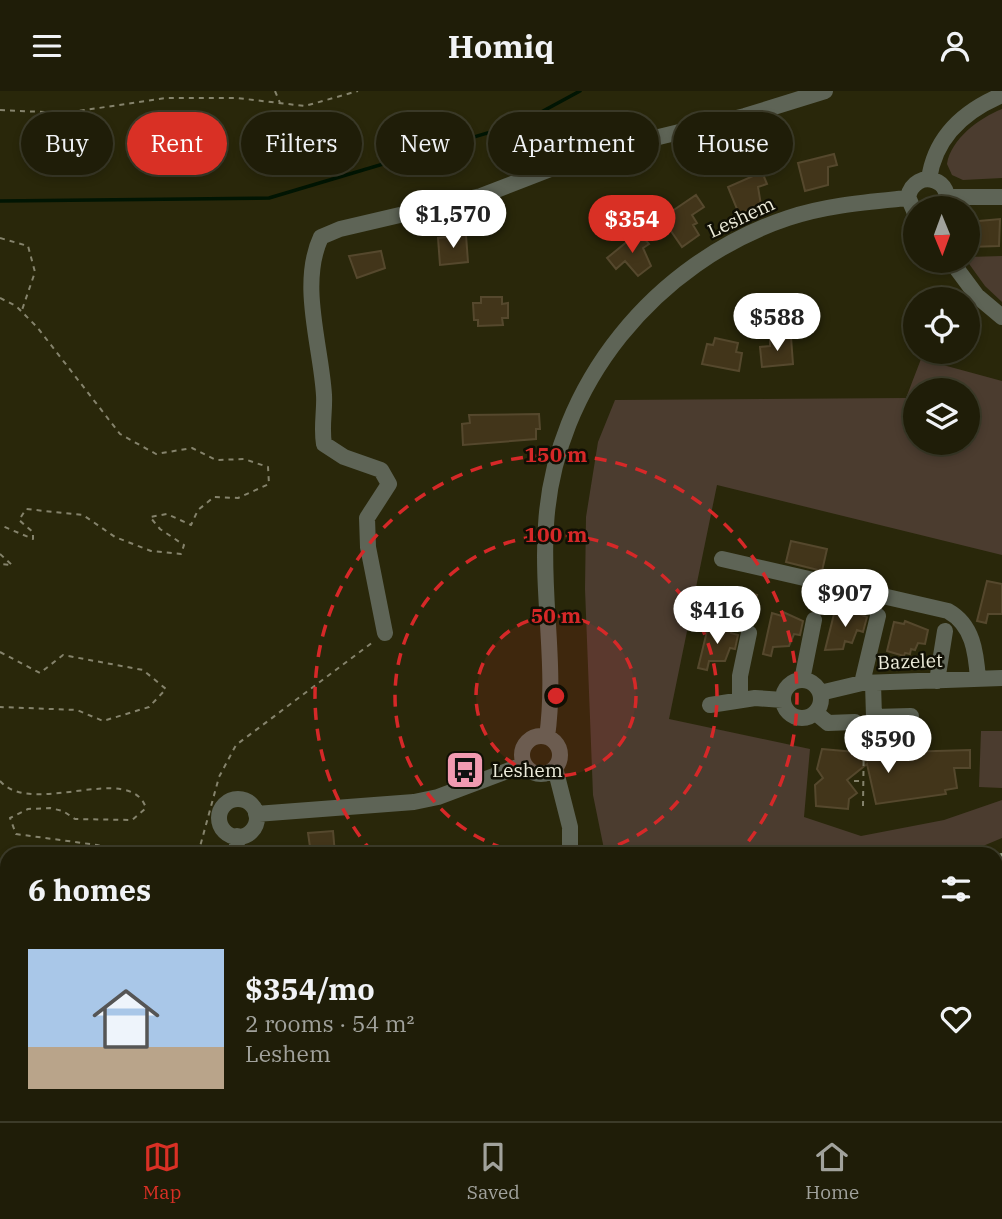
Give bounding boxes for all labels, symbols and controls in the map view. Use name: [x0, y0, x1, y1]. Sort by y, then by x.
text: Homiq: [448, 25, 554, 67]
icon: menu: [28, 27, 66, 65]
icon: person: [936, 27, 974, 65]
chip: Buy: [21, 112, 113, 175]
chip: Rent: [127, 112, 227, 175]
chip: Filters: [241, 112, 362, 175]
chip: New: [376, 112, 474, 175]
chip: Apartment: [488, 112, 659, 175]
chip: House: [673, 112, 793, 175]
pin: $1,570: [396, 191, 510, 250]
street label: Leshem: [704, 191, 778, 243]
pin: $354: [591, 195, 673, 255]
north arrow: [903, 196, 980, 273]
map controls: [903, 196, 980, 455]
text: $1,570: [415, 198, 491, 228]
text: $354: [604, 203, 660, 233]
button: locate: [903, 287, 980, 364]
pin: $588: [736, 293, 818, 353]
text: $588: [749, 301, 805, 331]
button: layers: [903, 378, 980, 455]
text: 150 m: [524, 440, 588, 468]
text: 100 m: [524, 520, 588, 548]
pin: $907: [804, 569, 886, 629]
text: $907: [817, 577, 873, 607]
pin: $416: [676, 587, 758, 646]
text: $416: [689, 594, 745, 624]
text: 50 m: [531, 601, 581, 629]
street label: Bazelet: [877, 648, 943, 674]
centre of rings: [544, 684, 568, 708]
pin: $590: [847, 715, 929, 775]
text: $590: [860, 723, 916, 753]
bus stop icon: Leshem: [444, 749, 486, 791]
place label: Leshem: [492, 758, 563, 782]
text: 6 homes: [28, 870, 151, 909]
icon: filters: [937, 870, 975, 908]
text: $354/mo: [245, 969, 375, 1008]
icon: home: [84, 977, 168, 1061]
icon: heart: [937, 1000, 975, 1038]
text: 2 rooms · 54 m²: [245, 1008, 415, 1038]
text: Leshem: [245, 1038, 331, 1068]
tab: Map: [143, 1138, 181, 1204]
tab: Saved: [467, 1138, 520, 1204]
tab: Home: [805, 1138, 859, 1204]

